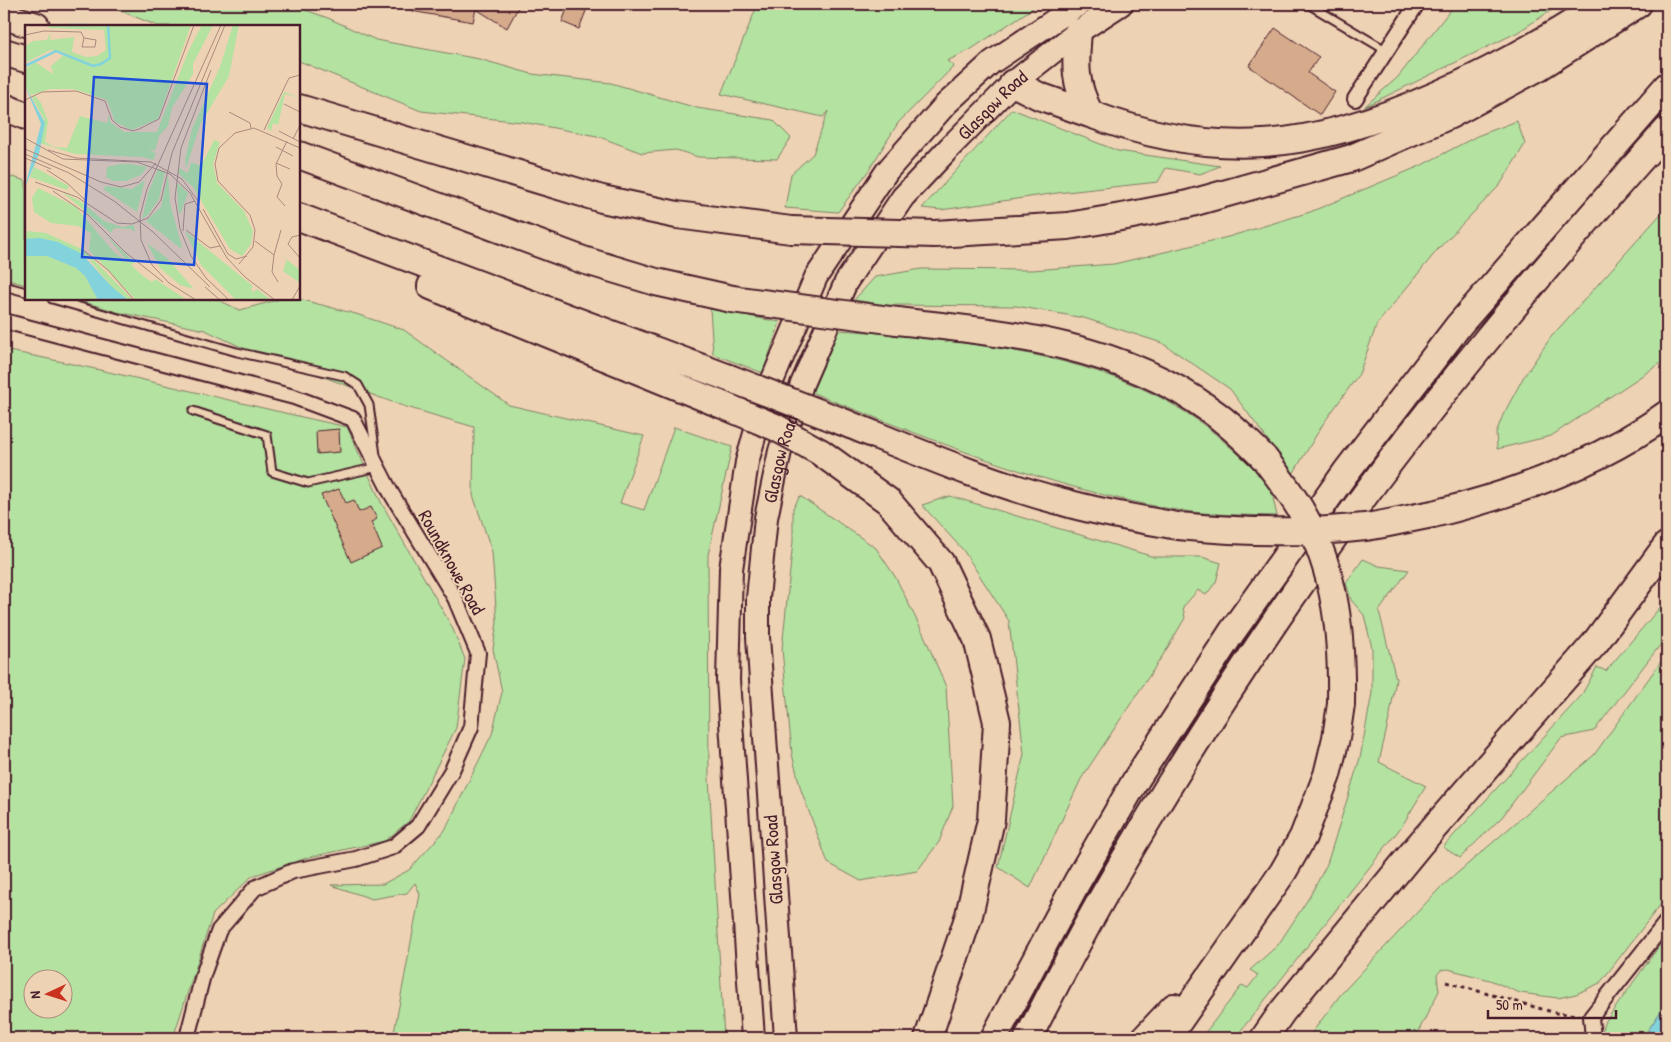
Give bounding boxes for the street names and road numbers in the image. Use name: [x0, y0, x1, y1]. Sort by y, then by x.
street label: Glasgow Road: [951, 63, 1033, 146]
street label: Glasgow Road: [757, 411, 804, 505]
street label: Roundknowe Road: [413, 505, 492, 619]
street label: Glasgow Road: [757, 814, 789, 905]

